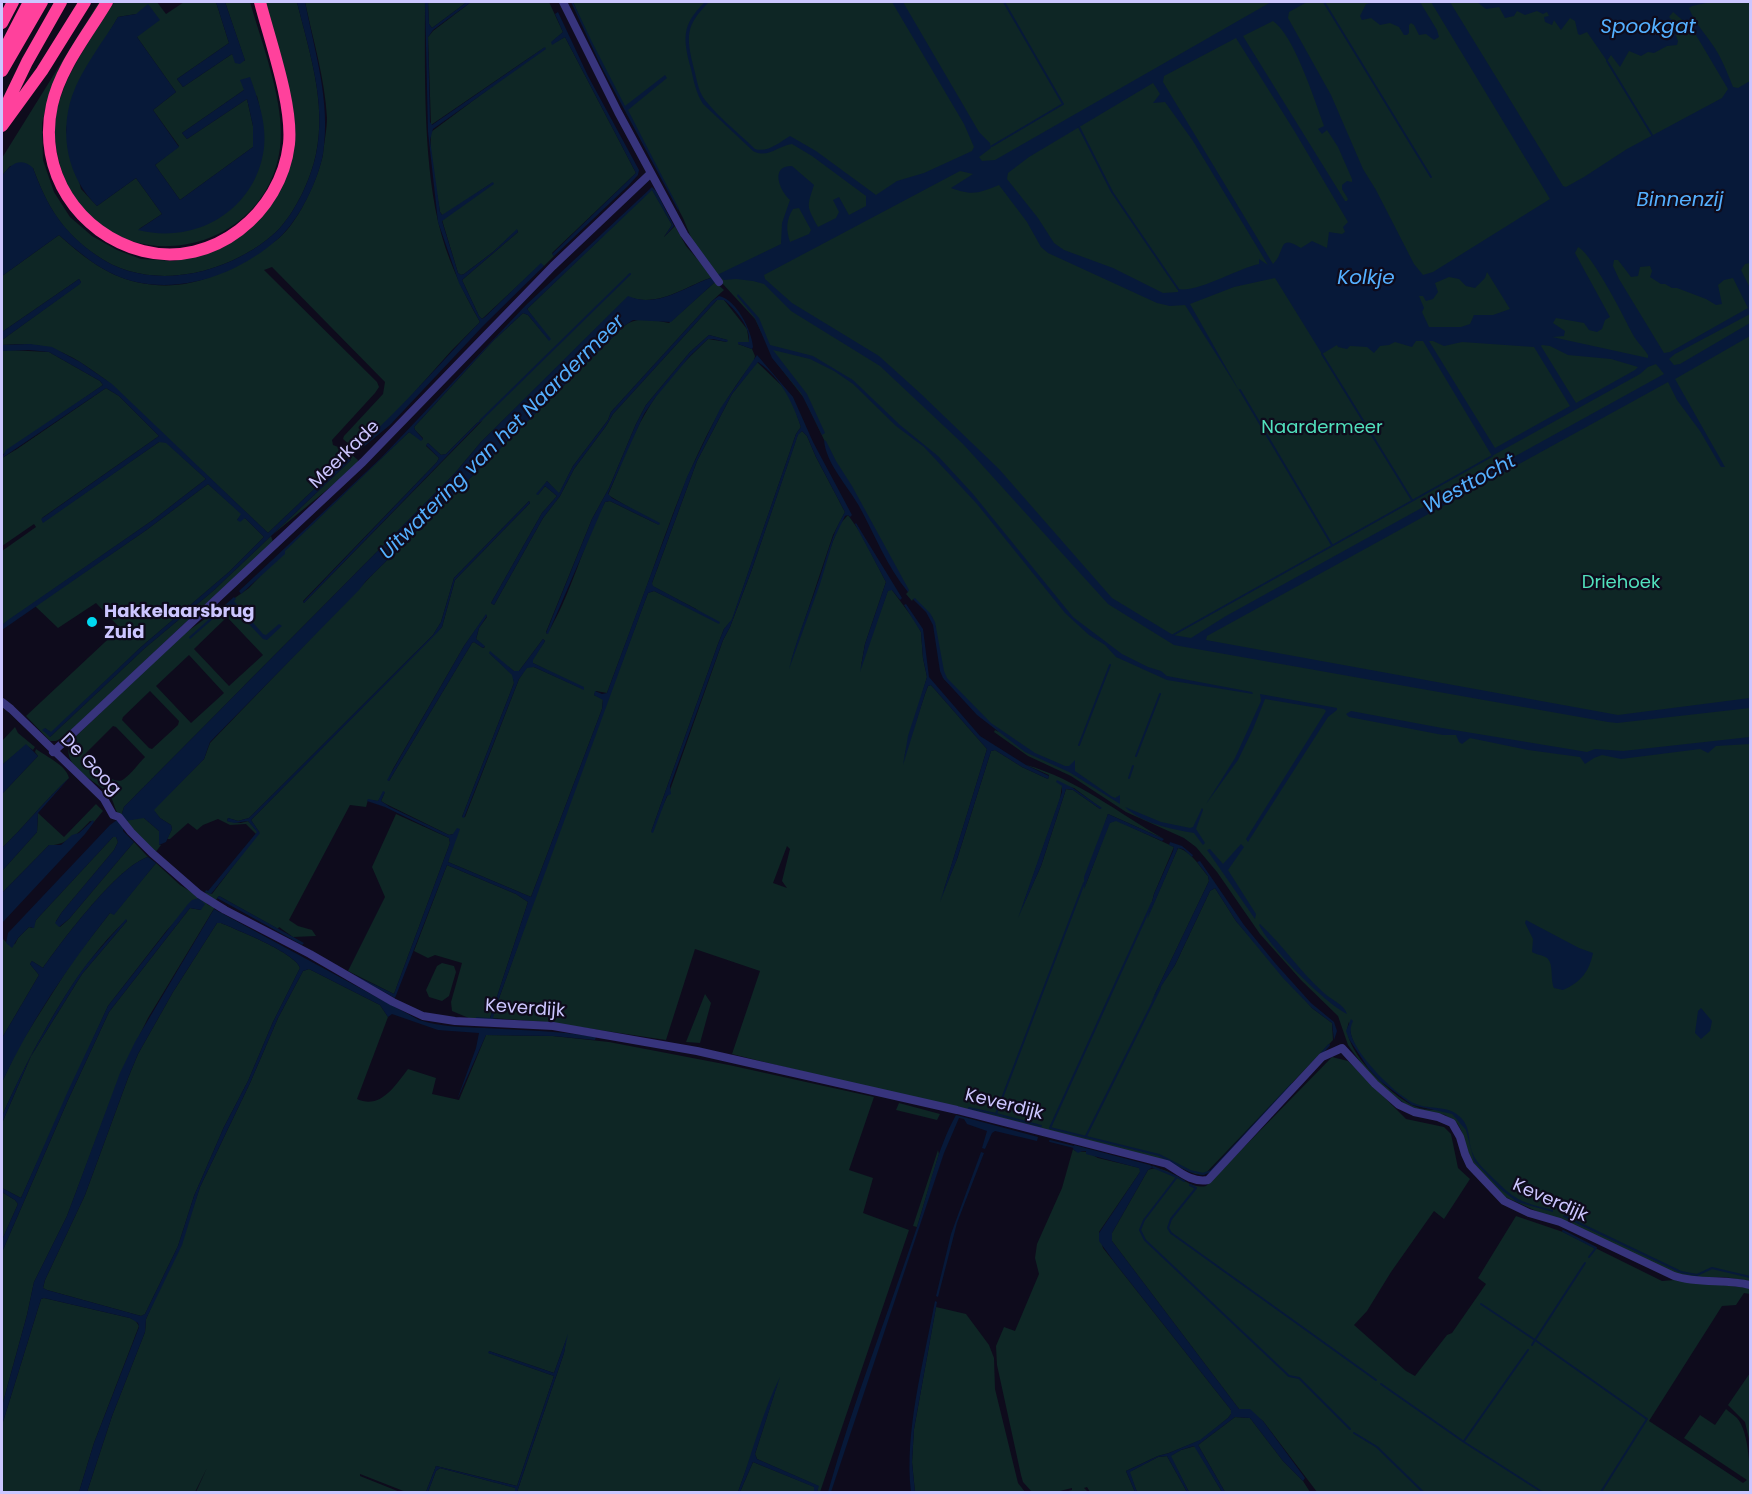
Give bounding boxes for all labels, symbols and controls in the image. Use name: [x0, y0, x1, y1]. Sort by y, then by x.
water label: Spookgat: [1600, 16, 1696, 40]
water label: Binnenzij: [1637, 189, 1723, 213]
water label: Kolkje: [1337, 267, 1395, 291]
water label: Uitwatering van het Naardermeer: [375, 310, 631, 566]
street label: Meerkade: [305, 416, 385, 494]
park label: Naardermeer: [1261, 417, 1383, 439]
water label: Westtocht: [1420, 450, 1520, 520]
park label: Driehoek: [1582, 572, 1660, 594]
place label: Hakkelaarsbrug Zuid: [104, 601, 254, 644]
marker: Hakkelaarsbrug Zuid: [85, 615, 99, 629]
street label: De Goog: [55, 729, 125, 801]
street label: Keverdijk: [484, 995, 566, 1023]
street label: Keverdijk: [962, 1085, 1046, 1125]
street label: Keverdijk: [1509, 1175, 1591, 1227]

